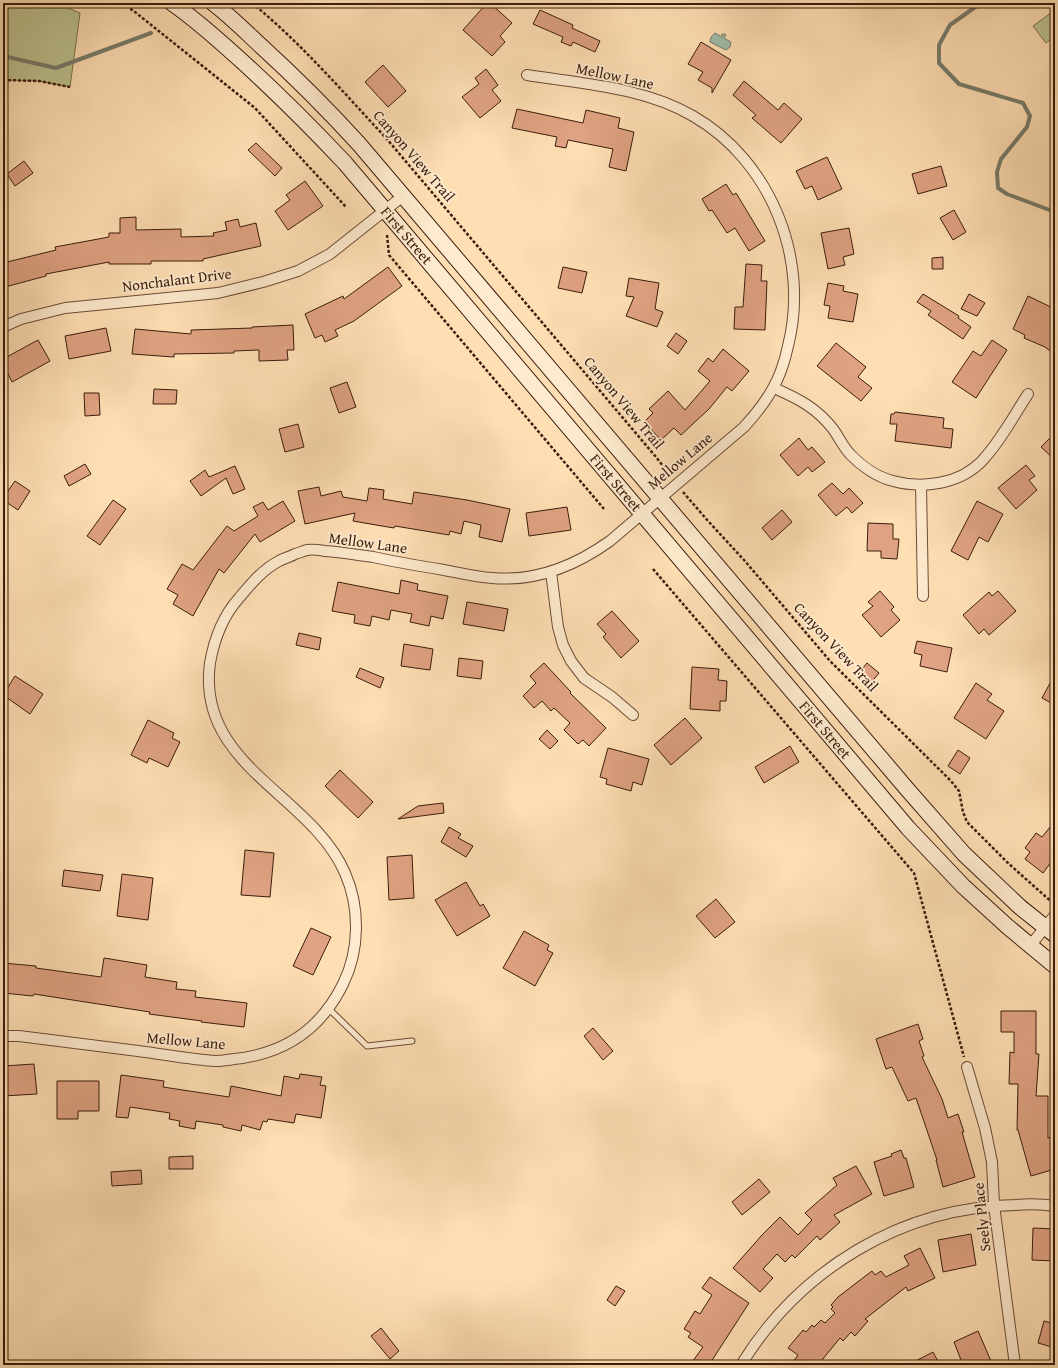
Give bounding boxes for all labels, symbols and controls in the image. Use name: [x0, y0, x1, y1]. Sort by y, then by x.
street label: Mellow Lane: [574, 57, 656, 94]
street label: Canyon View Trail: [369, 105, 460, 206]
street label: First Street: [376, 202, 438, 269]
street label: Nonchalant Drive: [121, 262, 233, 297]
street label: Canyon View Trail: [579, 352, 669, 454]
street label: Mellow Lane: [643, 427, 717, 494]
street label: First Street: [585, 449, 647, 517]
street label: Mellow Lane: [327, 527, 409, 558]
street label: Canyon View Trail: [789, 597, 883, 696]
street label: First Street: [795, 696, 857, 764]
street label: Mellow Lane: [146, 1027, 226, 1054]
street label: Seely Place: [967, 1181, 996, 1253]

